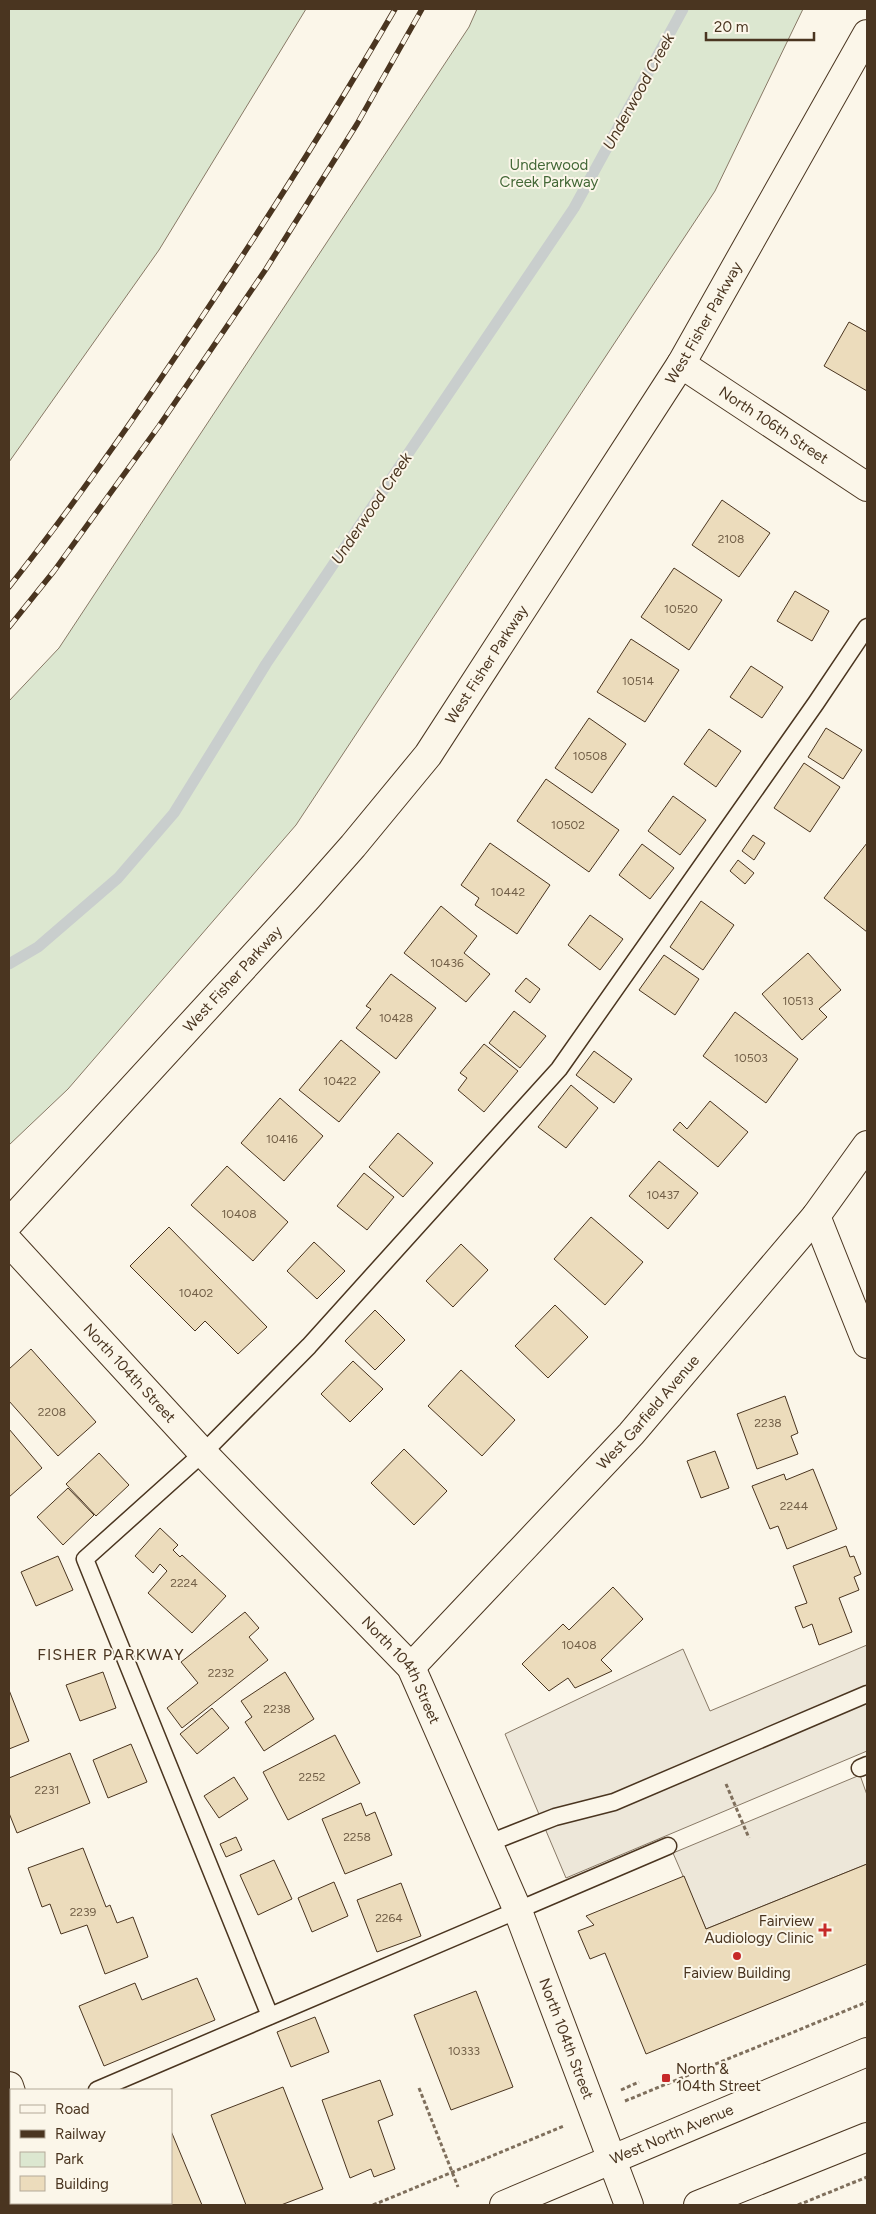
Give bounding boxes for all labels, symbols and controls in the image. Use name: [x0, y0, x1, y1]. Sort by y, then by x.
scale bar: [706, 10, 814, 42]
text: 20 m: [714, 18, 748, 36]
water label: Underwood Creek: [599, 29, 679, 153]
park label: Underwood Creek Parkway: [500, 156, 598, 191]
street label: West Fisher Parkway: [661, 258, 746, 387]
street label: North 106th Street: [716, 383, 832, 468]
water label: Underwood Creek: [327, 448, 416, 568]
house number: 2108: [718, 532, 744, 546]
street label: West Fisher Parkway: [441, 602, 532, 727]
house number: 10520: [664, 602, 698, 616]
house number: 10514: [622, 674, 655, 688]
house number: 10508: [573, 749, 607, 763]
house number: 10502: [551, 818, 585, 832]
house number: 10442: [491, 885, 525, 899]
street label: West Fisher Parkway: [179, 922, 286, 1036]
house number: 10436: [430, 956, 464, 970]
house number: 10513: [782, 994, 814, 1008]
house number: 10428: [379, 1011, 413, 1025]
house number: 10503: [734, 1051, 768, 1065]
house number: 10422: [323, 1074, 357, 1088]
house number: 10416: [266, 1132, 298, 1146]
house number: 10437: [646, 1188, 680, 1202]
house number: 10408: [221, 1207, 257, 1221]
house number: 10402: [179, 1286, 213, 1300]
street label: North 104th Street: [79, 1320, 180, 1427]
street label: West Garfield Avenue: [593, 1351, 703, 1473]
house number: 2208: [38, 1405, 66, 1419]
house number: 2238: [754, 1416, 782, 1430]
house number: 2244: [780, 1499, 809, 1513]
house number: 2224: [170, 1576, 198, 1590]
street label: North 104th Street: [358, 1613, 444, 1727]
house number: 10408: [561, 1638, 597, 1652]
district label: FISHER PARKWAY: [37, 1645, 185, 1664]
house number: 2232: [208, 1666, 234, 1680]
house number: 2238: [263, 1702, 291, 1716]
house number: 2252: [298, 1770, 326, 1784]
house number: 2231: [35, 1783, 59, 1797]
house number: 2258: [343, 1830, 371, 1844]
house number: 2239: [70, 1905, 97, 1919]
house number: 2264: [375, 1911, 403, 1925]
place label: Fairview Audiology Clinic: [705, 1912, 814, 1947]
marker: Fairview Audiology Clinic: [818, 1923, 832, 1937]
marker: Faiview Building: [731, 1950, 743, 1962]
place label: Faiview Building: [683, 1964, 791, 1982]
street label: North 104th Street: [535, 1976, 597, 2102]
house number: 10333: [448, 2044, 480, 2058]
place label: North & 104th Street: [676, 2060, 761, 2095]
marker: North & 104th Street: [660, 2072, 672, 2084]
legend: [10, 2089, 172, 2204]
text: Road: [55, 2100, 90, 2118]
street label: West North Avenue: [607, 2100, 736, 2168]
text: Railway: [55, 2125, 106, 2143]
text: Park: [55, 2150, 84, 2168]
text: Building: [55, 2175, 109, 2193]

